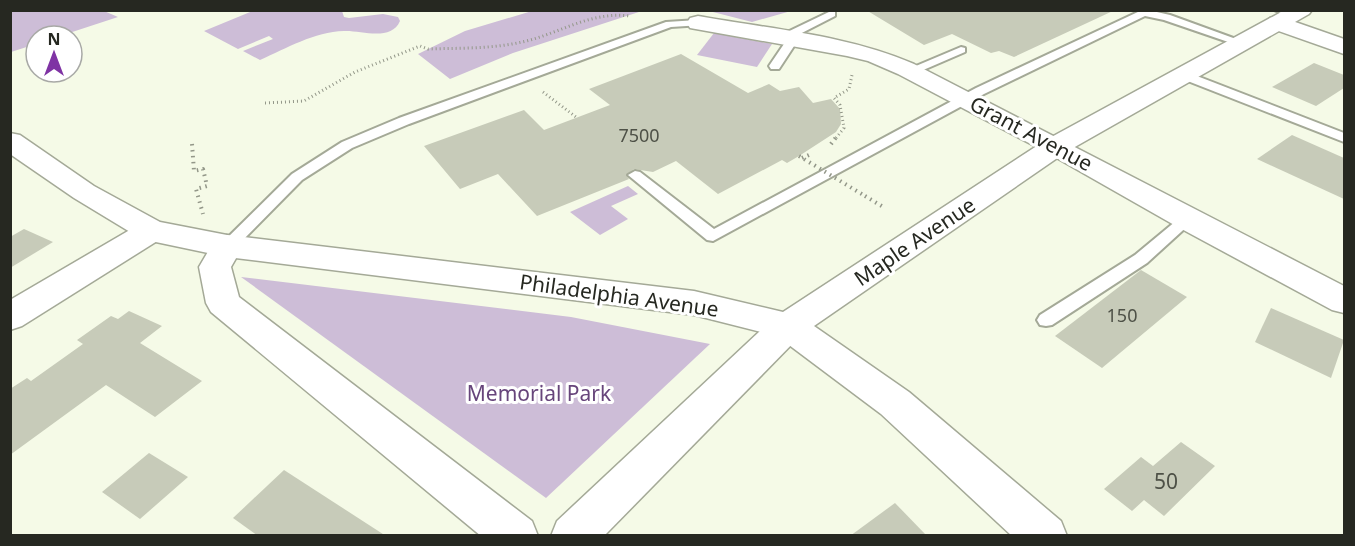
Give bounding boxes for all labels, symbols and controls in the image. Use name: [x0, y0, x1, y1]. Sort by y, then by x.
north arrow: [24, 24, 84, 84]
text: N: [47, 28, 61, 50]
street label: Grant Avenue: [965, 89, 1098, 177]
house number: 7500: [618, 123, 660, 147]
street label: Maple Avenue: [848, 190, 980, 292]
street label: Philadelphia Avenue: [518, 267, 720, 323]
house number: 150: [1107, 303, 1137, 327]
park label: Memorial Park: [467, 379, 612, 407]
house number: 50: [1154, 467, 1178, 495]

